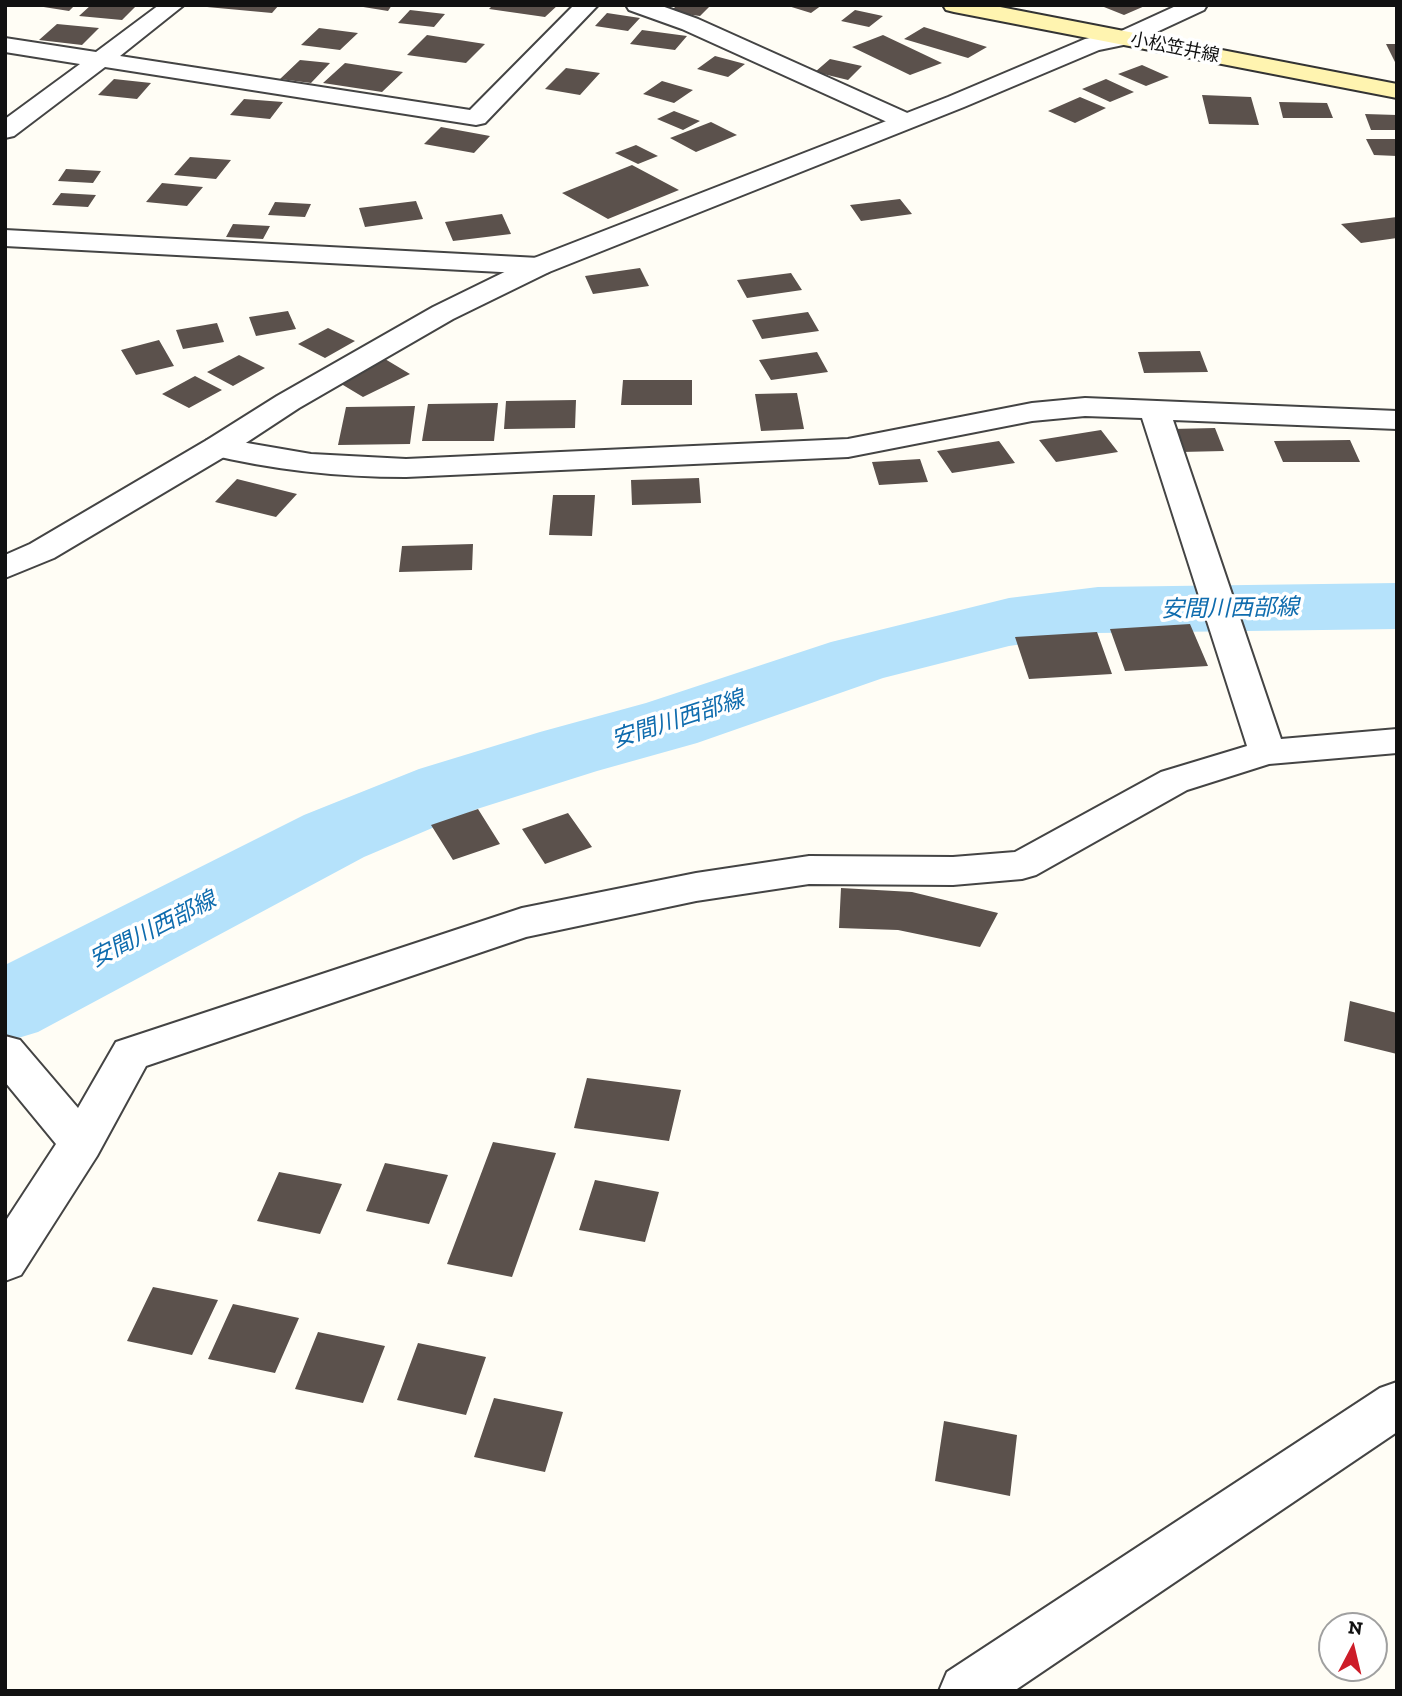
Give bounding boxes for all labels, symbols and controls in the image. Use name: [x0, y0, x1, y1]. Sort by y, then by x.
street label: 小松笠井線: [1129, 29, 1221, 67]
water label: 安間川西部線: [1161, 594, 1299, 624]
water label: 安間川西部線: [608, 686, 748, 754]
water label: 安間川西部線: [85, 886, 221, 974]
north arrow: [1318, 1612, 1388, 1682]
text: N: [1347, 1615, 1364, 1640]

